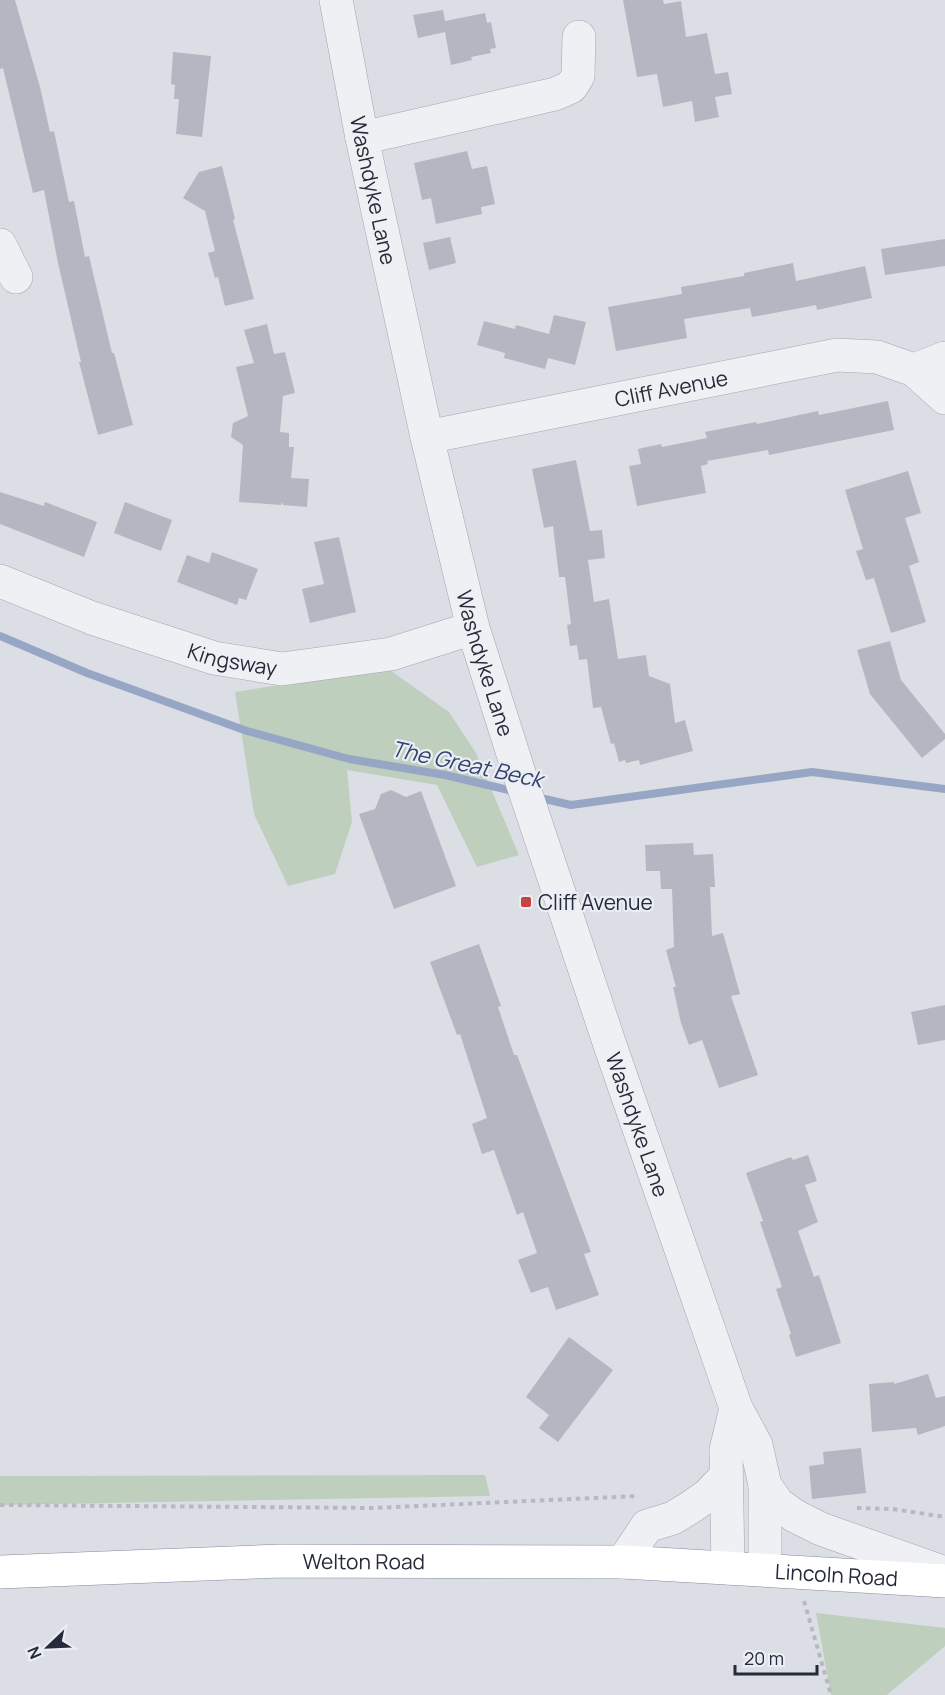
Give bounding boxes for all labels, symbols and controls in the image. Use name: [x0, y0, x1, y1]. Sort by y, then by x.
street label: Washdyke Lane: [344, 114, 403, 267]
street label: Cliff Avenue: [612, 363, 730, 413]
street label: Washdyke Lane: [450, 587, 520, 740]
street label: Kingsway: [184, 636, 279, 682]
water label: The Great Beck: [388, 733, 549, 795]
place label: Cliff Avenue: [538, 888, 653, 916]
marker: Cliff Avenue: [519, 895, 533, 909]
street label: Washdyke Lane: [600, 1049, 676, 1201]
street label: Welton Road: [303, 1547, 425, 1575]
street label: Lincoln Road: [774, 1557, 899, 1592]
north arrow: [18, 1617, 78, 1677]
scale bar: [735, 1638, 818, 1676]
text: N: [22, 1643, 47, 1662]
text: 20 m: [744, 1646, 784, 1670]

